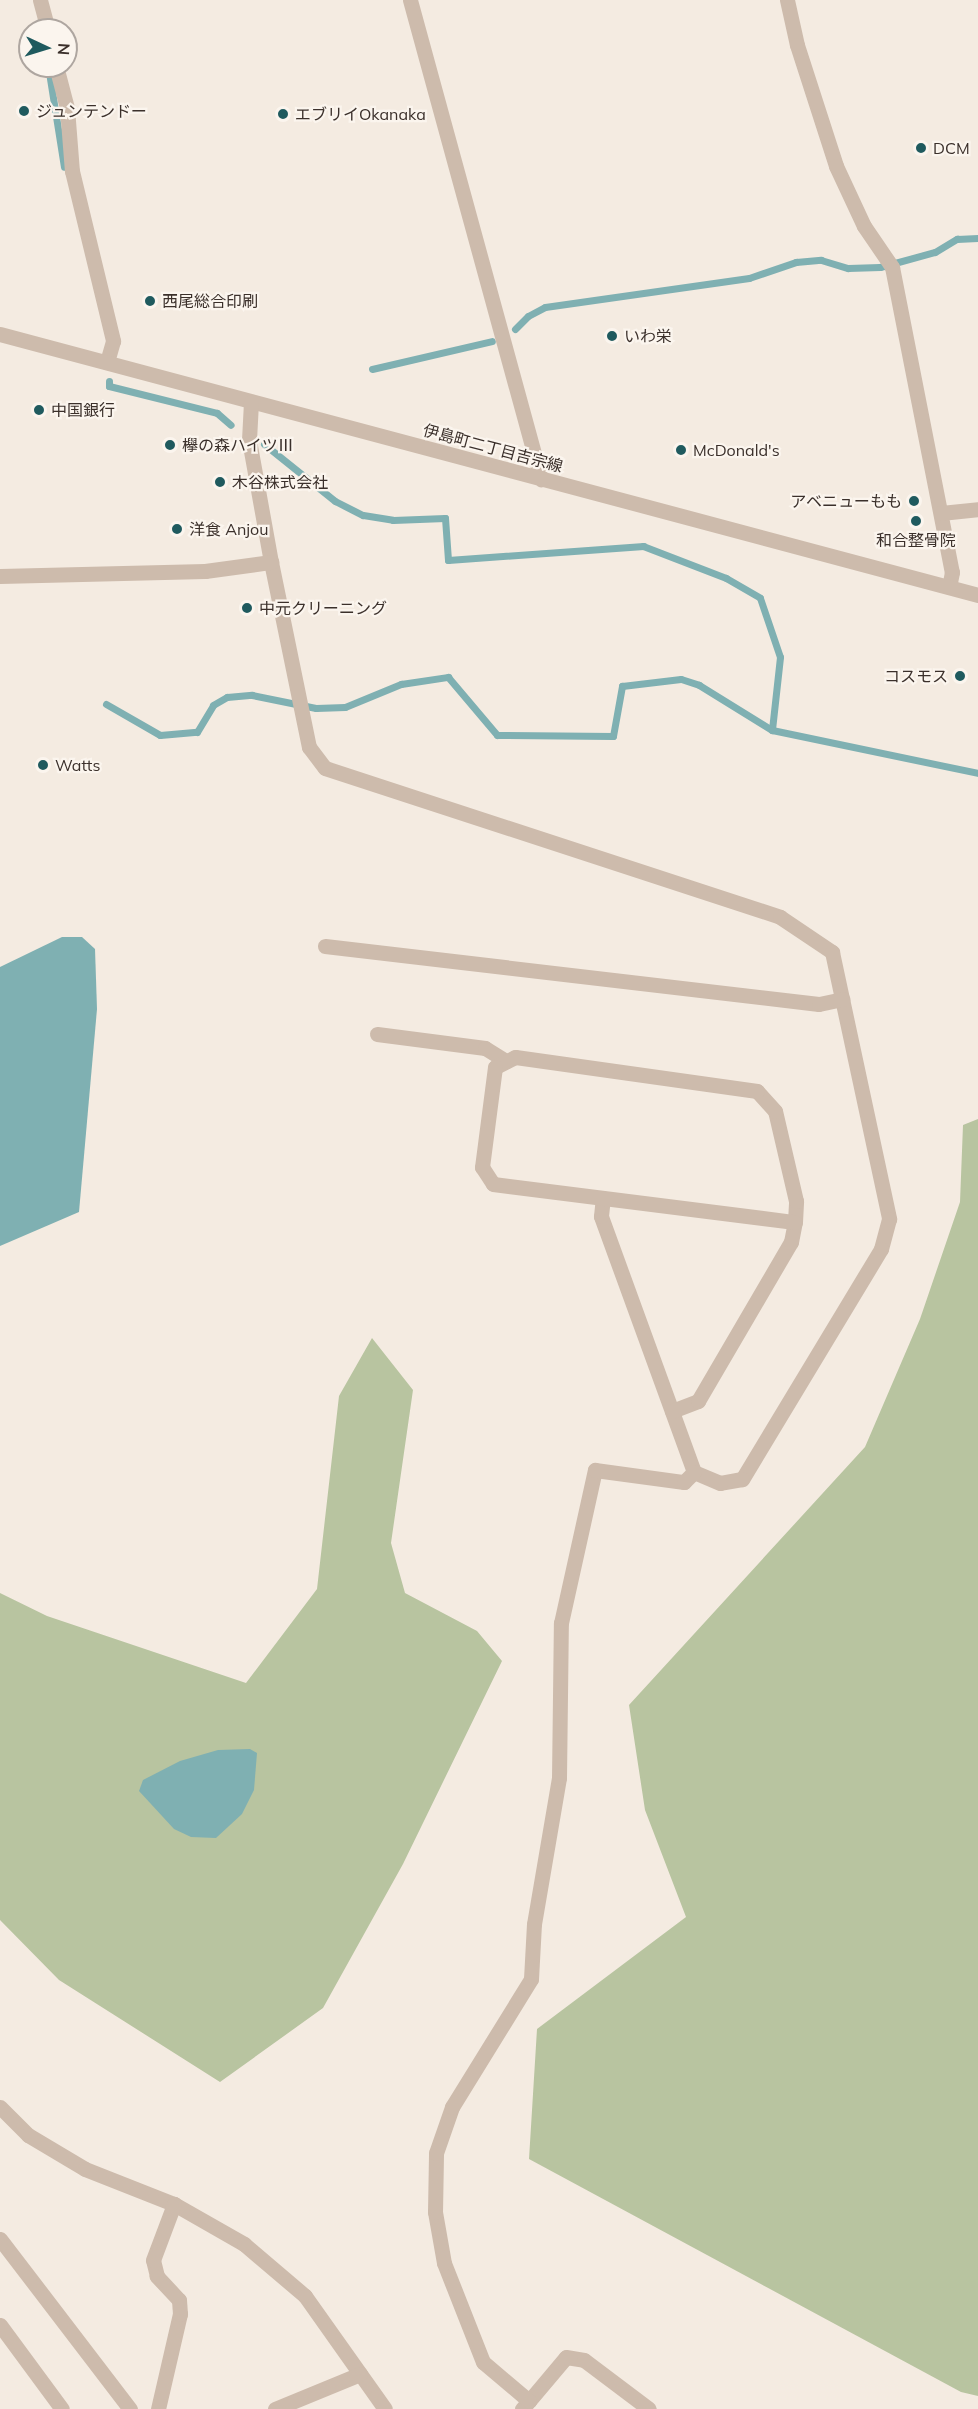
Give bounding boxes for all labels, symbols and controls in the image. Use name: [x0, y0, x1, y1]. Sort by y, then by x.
north arrow: [18, 18, 78, 78]
text: N: [54, 42, 74, 56]
place label: ジュンテンドー: [36, 101, 148, 121]
marker: ジュンテンドー: [17, 104, 31, 118]
place label: エブリイOkanaka: [295, 104, 426, 124]
marker: エブリイOkanaka: [276, 107, 290, 121]
place label: DCM: [933, 138, 970, 158]
marker: DCM: [914, 141, 928, 155]
place label: 西尾総合印刷: [162, 291, 258, 311]
marker: 西尾総合印刷: [143, 294, 157, 308]
place label: いわ栄: [624, 326, 672, 346]
marker: いわ栄: [605, 329, 619, 343]
place label: 中国銀行: [51, 400, 115, 420]
marker: 中国銀行: [32, 403, 46, 417]
street label: 伊島町二丁目吉宗線: [421, 420, 565, 476]
place label: 欅の森ハイツⅢ: [182, 435, 294, 455]
marker: 欅の森ハイツⅢ: [163, 438, 177, 452]
place label: McDonald's: [693, 440, 780, 460]
marker: McDonald's: [674, 443, 688, 457]
place label: 木谷株式会社: [232, 472, 328, 492]
marker: 木谷株式会社: [213, 475, 227, 489]
place label: アベニューもも: [790, 491, 902, 511]
marker: アベニューもも: [907, 494, 921, 508]
marker: 和合整骨院: [909, 514, 923, 528]
place label: 洋食 Anjou: [189, 519, 268, 539]
marker: 洋食 Anjou: [170, 522, 184, 536]
place label: 和合整骨院: [876, 530, 956, 550]
place label: 中元クリーニング: [259, 598, 387, 618]
marker: 中元クリーニング: [240, 601, 254, 615]
place label: コスモス: [884, 666, 948, 686]
marker: コスモス: [953, 669, 967, 683]
place label: Watts: [55, 755, 100, 775]
marker: Watts: [36, 758, 50, 772]

